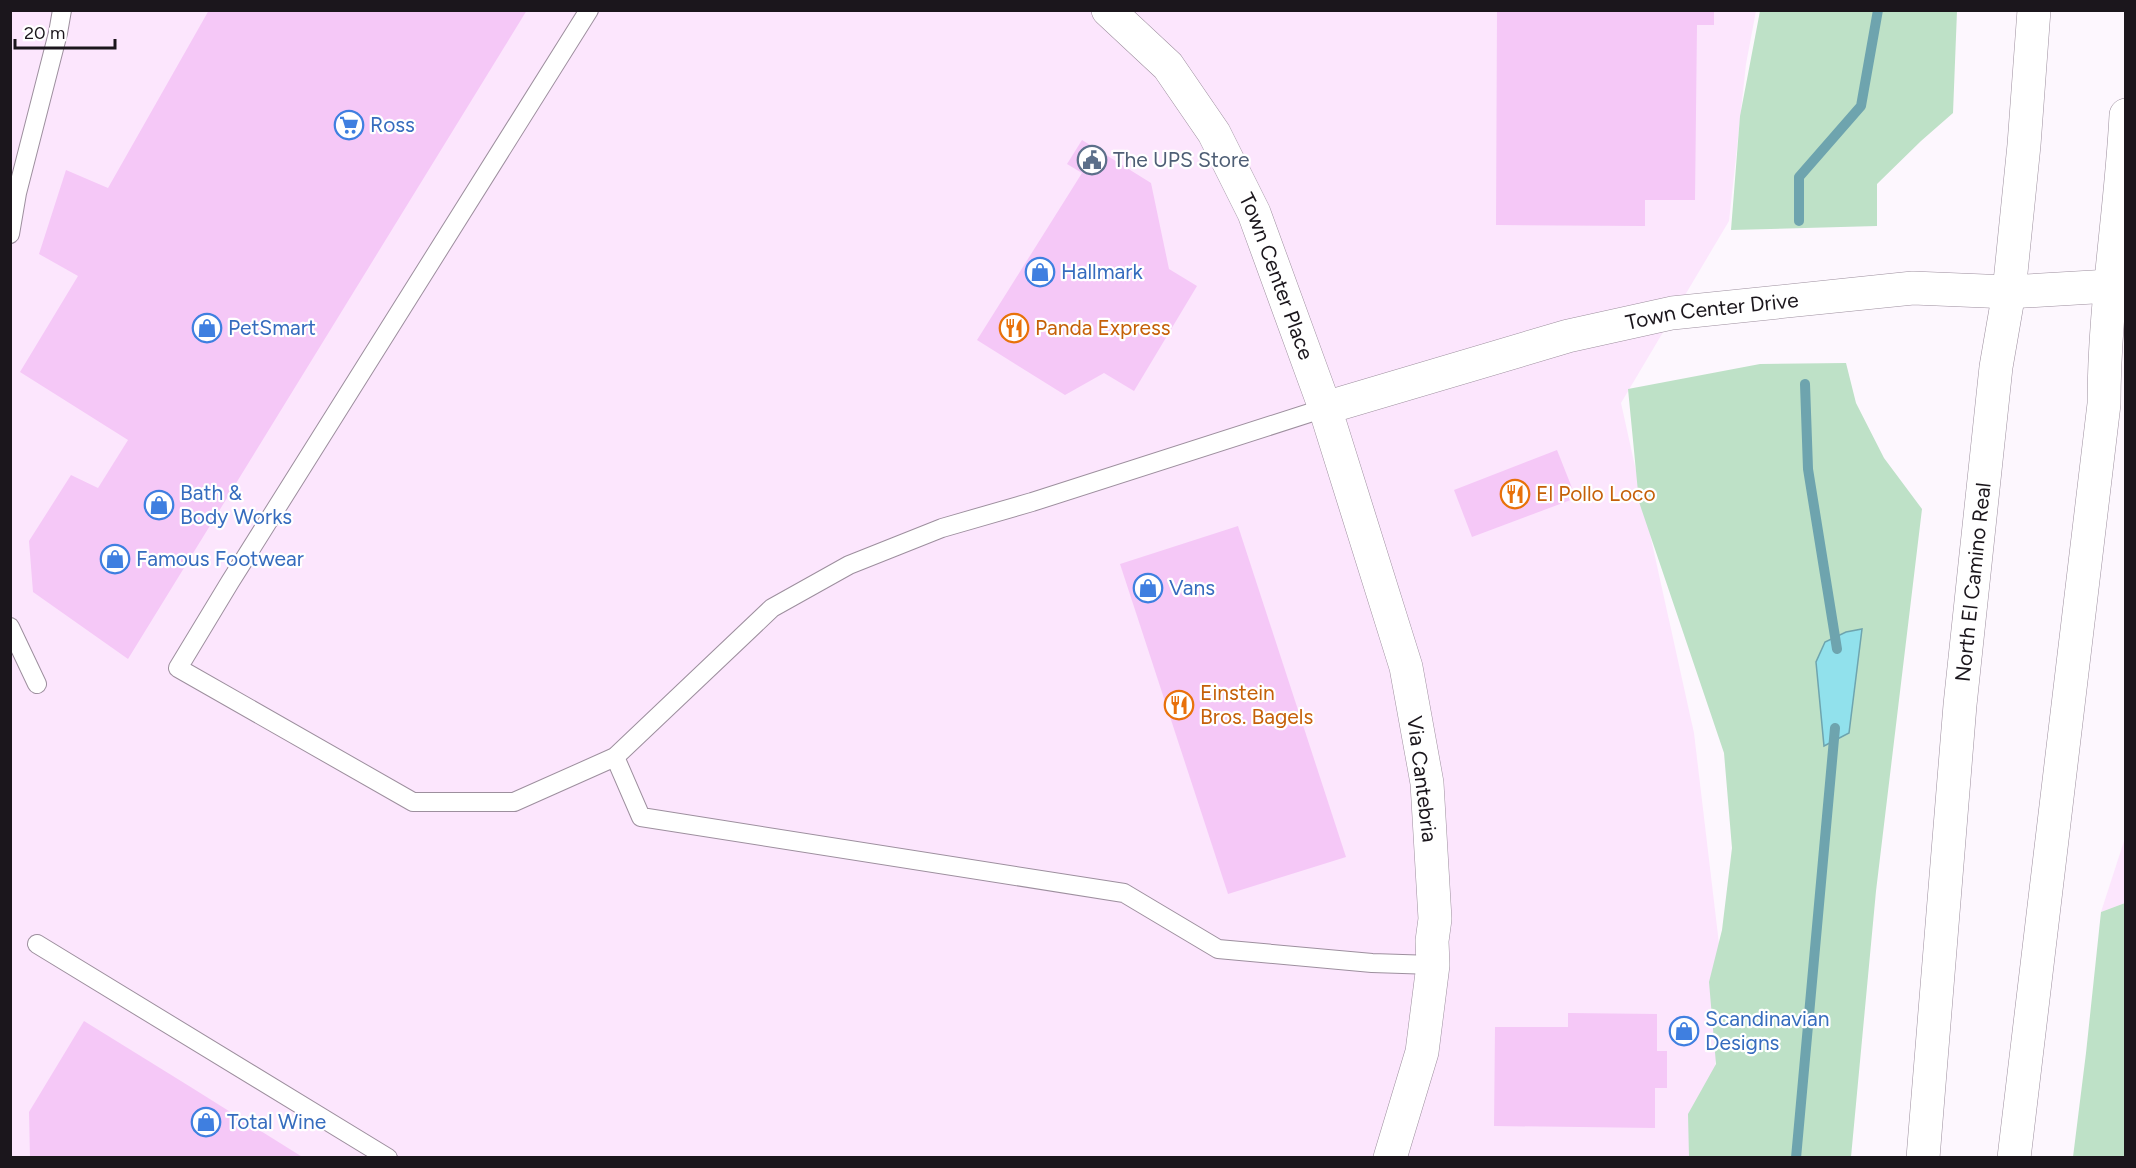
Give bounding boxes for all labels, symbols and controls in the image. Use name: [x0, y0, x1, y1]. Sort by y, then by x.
scale bar: [15, 12, 116, 50]
text: 20 m: [24, 22, 65, 44]
supermarket icon: Ross: [333, 109, 365, 141]
place label: Ross: [370, 112, 415, 137]
public building icon: The UPS Store: [1076, 144, 1108, 176]
place label: The UPS Store: [1113, 147, 1250, 172]
street label: Town Center Place: [1234, 189, 1319, 363]
shop icon: Hallmark: [1024, 256, 1056, 288]
place label: Hallmark: [1061, 259, 1143, 284]
street label: Town Center Drive: [1623, 287, 1800, 335]
shop icon: PetSmart: [191, 312, 223, 344]
restaurant icon: Panda Express: [998, 312, 1030, 344]
place label: PetSmart: [228, 315, 316, 340]
place label: Panda Express: [1035, 315, 1171, 340]
restaurant icon: El Pollo Loco: [1499, 478, 1531, 510]
place label: Bath & Body Works: [180, 480, 292, 529]
place label: El Pollo Loco: [1536, 481, 1656, 506]
street label: North El Camino Real: [1950, 481, 1996, 683]
shop icon: Bath & Body Works: [143, 489, 175, 521]
shop icon: Famous Footwear: [99, 543, 131, 575]
place label: Famous Footwear: [136, 546, 304, 571]
shop icon: Vans: [1132, 572, 1164, 604]
place label: Vans: [1169, 575, 1215, 600]
place label: Einstein Bros. Bagels: [1200, 680, 1313, 729]
restaurant icon: Einstein Bros. Bagels: [1163, 689, 1195, 721]
street label: Via Cantebria: [1402, 714, 1443, 844]
place label: Scandinavian Designs: [1705, 1006, 1829, 1055]
shop icon: Scandinavian Designs: [1668, 1015, 1700, 1047]
shop icon: Total Wine: [190, 1106, 222, 1138]
place label: Total Wine: [227, 1109, 326, 1134]

